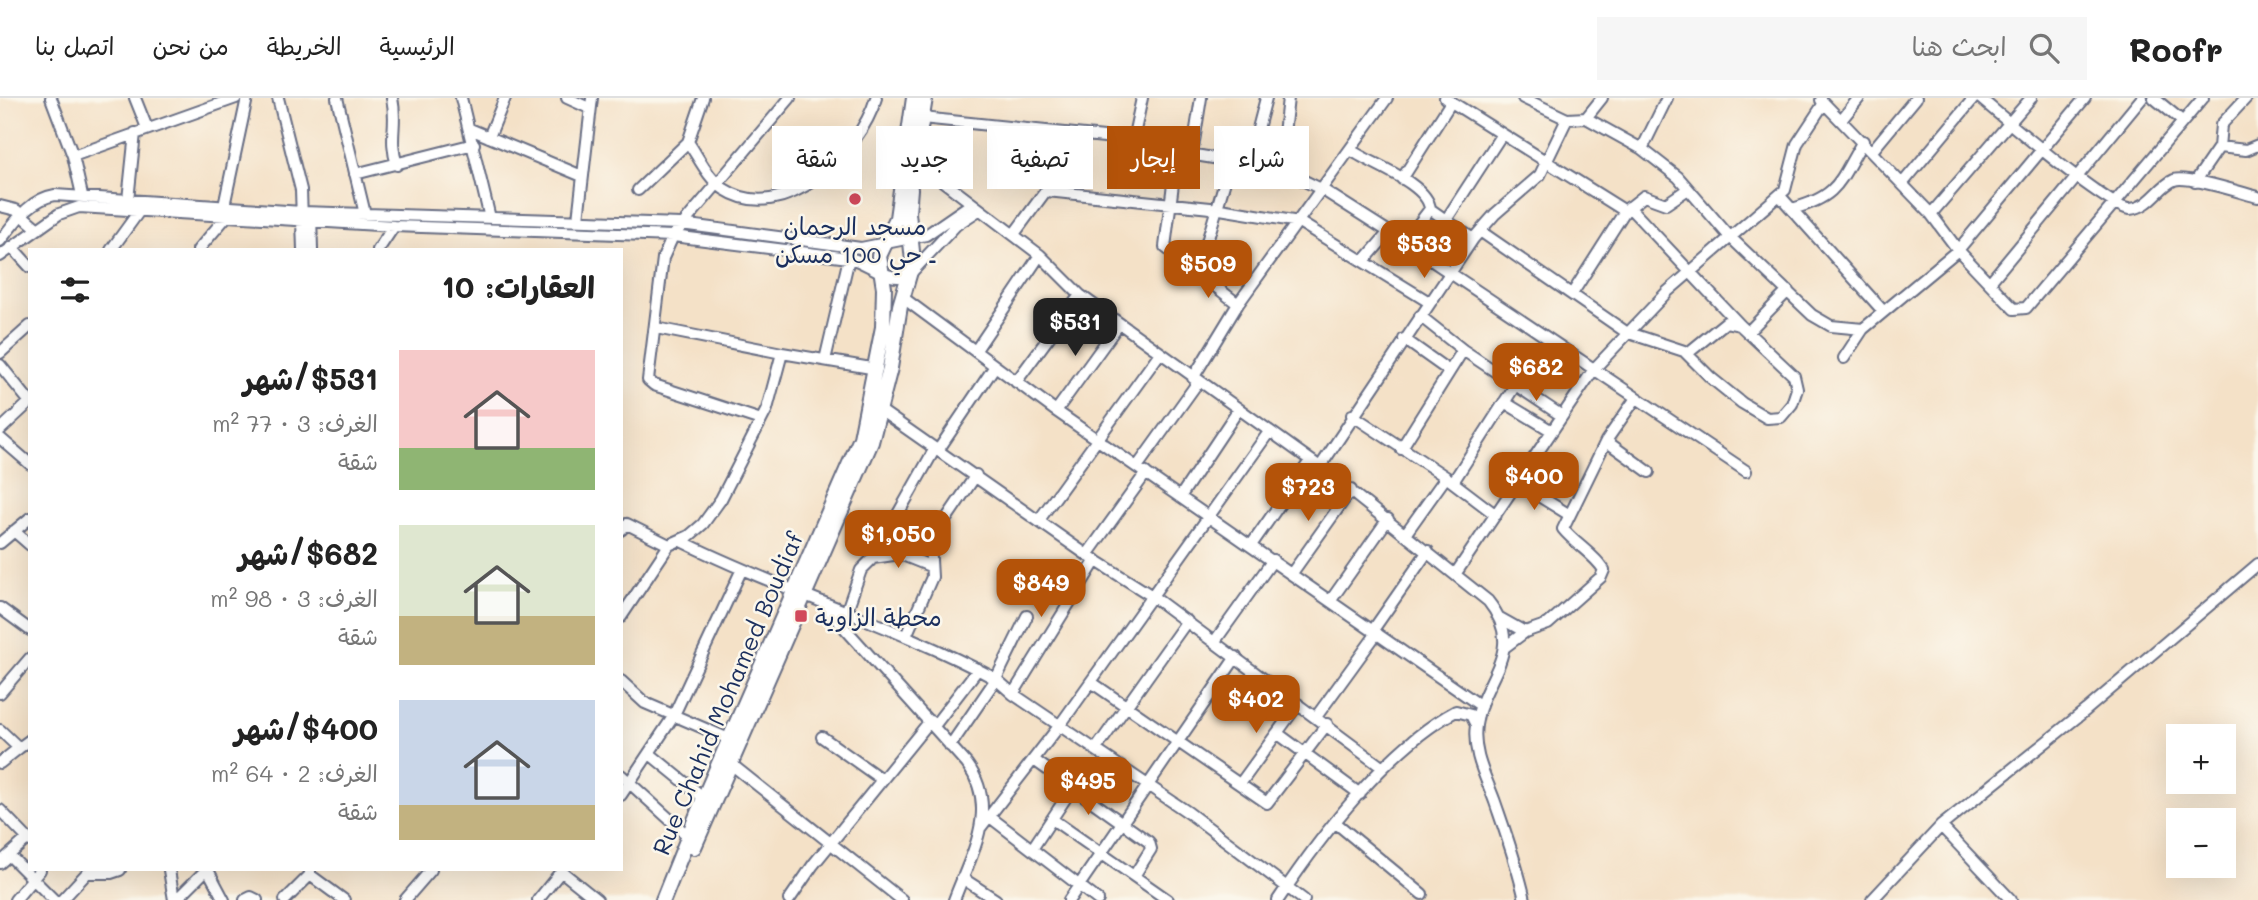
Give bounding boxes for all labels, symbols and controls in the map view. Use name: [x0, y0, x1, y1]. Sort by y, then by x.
search box: [1597, 17, 2087, 80]
text: Roofr: [2129, 27, 2223, 70]
text: ابحث هنا: [1912, 29, 2007, 63]
icon: search: [2025, 29, 2063, 67]
text: اتصل بنا: [35, 30, 114, 61]
text: من نحن: [152, 30, 229, 61]
text: الخريطة: [267, 30, 342, 61]
text: الرئيسية: [380, 30, 455, 61]
chip: شقة: [772, 126, 862, 189]
chip: جديد: [876, 126, 973, 189]
chip: تصفية: [987, 126, 1093, 189]
chip: إيجار: [1107, 126, 1200, 189]
chip: شراء: [1214, 126, 1309, 189]
marker: مسجد الرحمان ـ حي 100 مسكن: [847, 191, 863, 207]
place label: مسجد الرحمان ـ حي 100 مسكن: [775, 210, 936, 276]
pin: $533: [1383, 220, 1465, 280]
text: $533: [1396, 228, 1452, 258]
pin: $509: [1167, 240, 1249, 300]
text: $509: [1180, 248, 1236, 278]
text: العقارات: 10: [442, 266, 595, 306]
icon: filters: [56, 271, 94, 309]
pin: $531: [1034, 299, 1116, 358]
text: $531: [1049, 306, 1101, 336]
pin: $682: [1495, 344, 1577, 403]
text: $682: [1508, 351, 1564, 381]
text: $531/شهر: [243, 358, 378, 398]
icon: home: [455, 378, 539, 462]
text: الغرف: 3 · 77 m²: [212, 408, 378, 438]
text: شقة: [338, 446, 378, 476]
pin: $400: [1493, 452, 1575, 512]
text: $400: [1505, 460, 1563, 490]
pin: $723: [1267, 464, 1349, 523]
text: $723: [1281, 471, 1335, 501]
pin: $1,050: [841, 510, 955, 570]
text: $1,050: [861, 518, 935, 548]
street label: Rue Chahid Mohamed Boudiaf: [645, 526, 810, 859]
text: $682/شهر: [239, 533, 378, 573]
icon: home: [455, 553, 539, 637]
pin: $849: [1000, 560, 1082, 619]
text: $849: [1013, 567, 1069, 597]
text: الغرف: 3 · 98 m²: [210, 583, 378, 613]
place label: محطة الزاوية: [815, 601, 942, 632]
marker: محطة الزاوية: [793, 608, 809, 624]
text: شقة: [338, 621, 378, 651]
pin: $402: [1215, 676, 1297, 735]
text: $402: [1228, 683, 1284, 713]
text: $400/شهر: [234, 708, 378, 748]
map controls: [2166, 724, 2236, 878]
button: +: [2166, 724, 2236, 794]
icon: home: [455, 728, 539, 812]
text: الغرف: 2 · 64 m²: [211, 758, 378, 788]
pin: $495: [1047, 758, 1129, 817]
text: $495: [1060, 765, 1116, 795]
text: شقة: [338, 796, 378, 826]
button: −: [2166, 808, 2236, 878]

